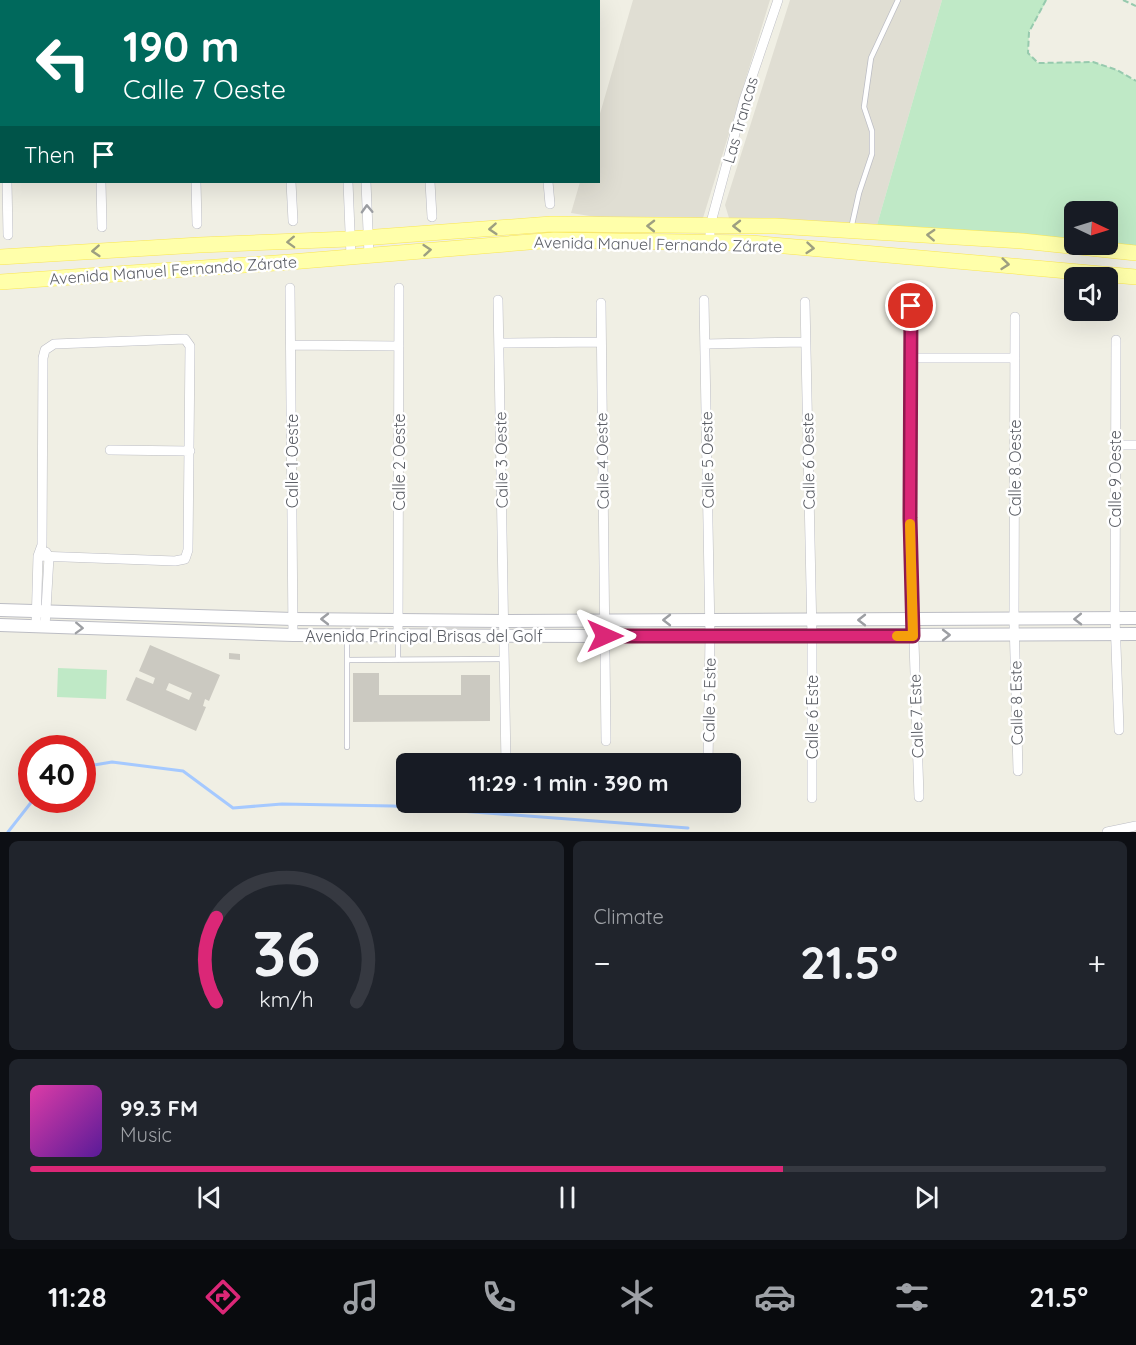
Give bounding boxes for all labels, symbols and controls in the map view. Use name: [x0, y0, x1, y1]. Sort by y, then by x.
text: 190 m: [123, 20, 239, 73]
icon: left: [24, 24, 102, 102]
text: Calle 7 Oeste: [123, 72, 286, 106]
street label: Las Trancas: [718, 74, 762, 166]
icon: arrive: [87, 138, 120, 171]
text: Then: [24, 141, 75, 169]
north arrow: [1064, 201, 1118, 255]
map controls: [1064, 201, 1118, 321]
one-way arrow: [361, 205, 374, 214]
one-way arrow: [647, 219, 656, 232]
one-way arrow: [732, 220, 741, 232]
one-way arrow: [488, 222, 497, 235]
one-way arrow: [927, 229, 936, 242]
street label: Avenida Manuel Fernando Zárate: [534, 232, 782, 256]
one-way arrow: [287, 236, 296, 248]
one-way arrow: [806, 241, 815, 254]
one-way arrow: [422, 244, 432, 257]
one-way arrow: [92, 245, 101, 258]
street label: Avenida Manuel Fernando Zárate: [49, 251, 297, 289]
one-way arrow: [1000, 257, 1009, 270]
button: sound: [1064, 267, 1118, 321]
pin: [885, 280, 936, 331]
icon: arrive: [894, 289, 927, 322]
street label: Calle 3 Oeste: [490, 411, 512, 509]
street label: Calle 5 Oeste: [696, 411, 718, 509]
street label: Calle 4 Oeste: [591, 412, 613, 510]
street label: Calle 6 Oeste: [797, 412, 819, 510]
street label: Calle 2 Oeste: [389, 413, 409, 511]
street label: Calle 1 Oeste: [282, 414, 302, 508]
street label: Calle 8 Oeste: [1005, 419, 1025, 517]
street label: Calle 9 Oeste: [1105, 430, 1125, 528]
position arrow: [573, 604, 637, 668]
one-way arrow: [320, 613, 329, 625]
one-way arrow: [1073, 613, 1082, 625]
one-way arrow: [662, 614, 671, 626]
one-way arrow: [857, 614, 866, 626]
one-way arrow: [75, 622, 84, 635]
street label: Avenida Principal Brisas del Golf: [305, 626, 543, 646]
one-way arrow: [942, 629, 951, 641]
street label: Calle 5 Este: [698, 657, 720, 743]
street label: Calle 8 Este: [1005, 660, 1027, 746]
street label: Calle 7 Este: [905, 674, 927, 758]
street label: Calle 6 Este: [802, 675, 822, 759]
speed limit sign: 40: [18, 735, 96, 813]
text: 11:29 · 1 min · 390 m: [468, 769, 669, 797]
text: Climate: [594, 904, 664, 929]
text: 36: [252, 914, 320, 992]
text: 21.5°: [800, 934, 898, 990]
text: −: [594, 942, 611, 983]
text: +: [1087, 942, 1106, 983]
text: km/h: [259, 987, 313, 1013]
text: 99.3 FM: [120, 1094, 198, 1122]
text: Music: [120, 1122, 172, 1147]
icon: previous: [193, 1181, 226, 1214]
icon: pause: [551, 1181, 584, 1214]
icon: next: [910, 1181, 943, 1214]
icon: directions: [202, 1276, 244, 1318]
icon: music: [340, 1276, 382, 1318]
icon: phone: [478, 1276, 520, 1318]
icon: climate: [616, 1276, 658, 1318]
icon: car: [754, 1276, 796, 1318]
icon: filters: [891, 1276, 933, 1318]
text: 11:28: [48, 1280, 106, 1314]
text: 21.5°: [1029, 1280, 1088, 1314]

